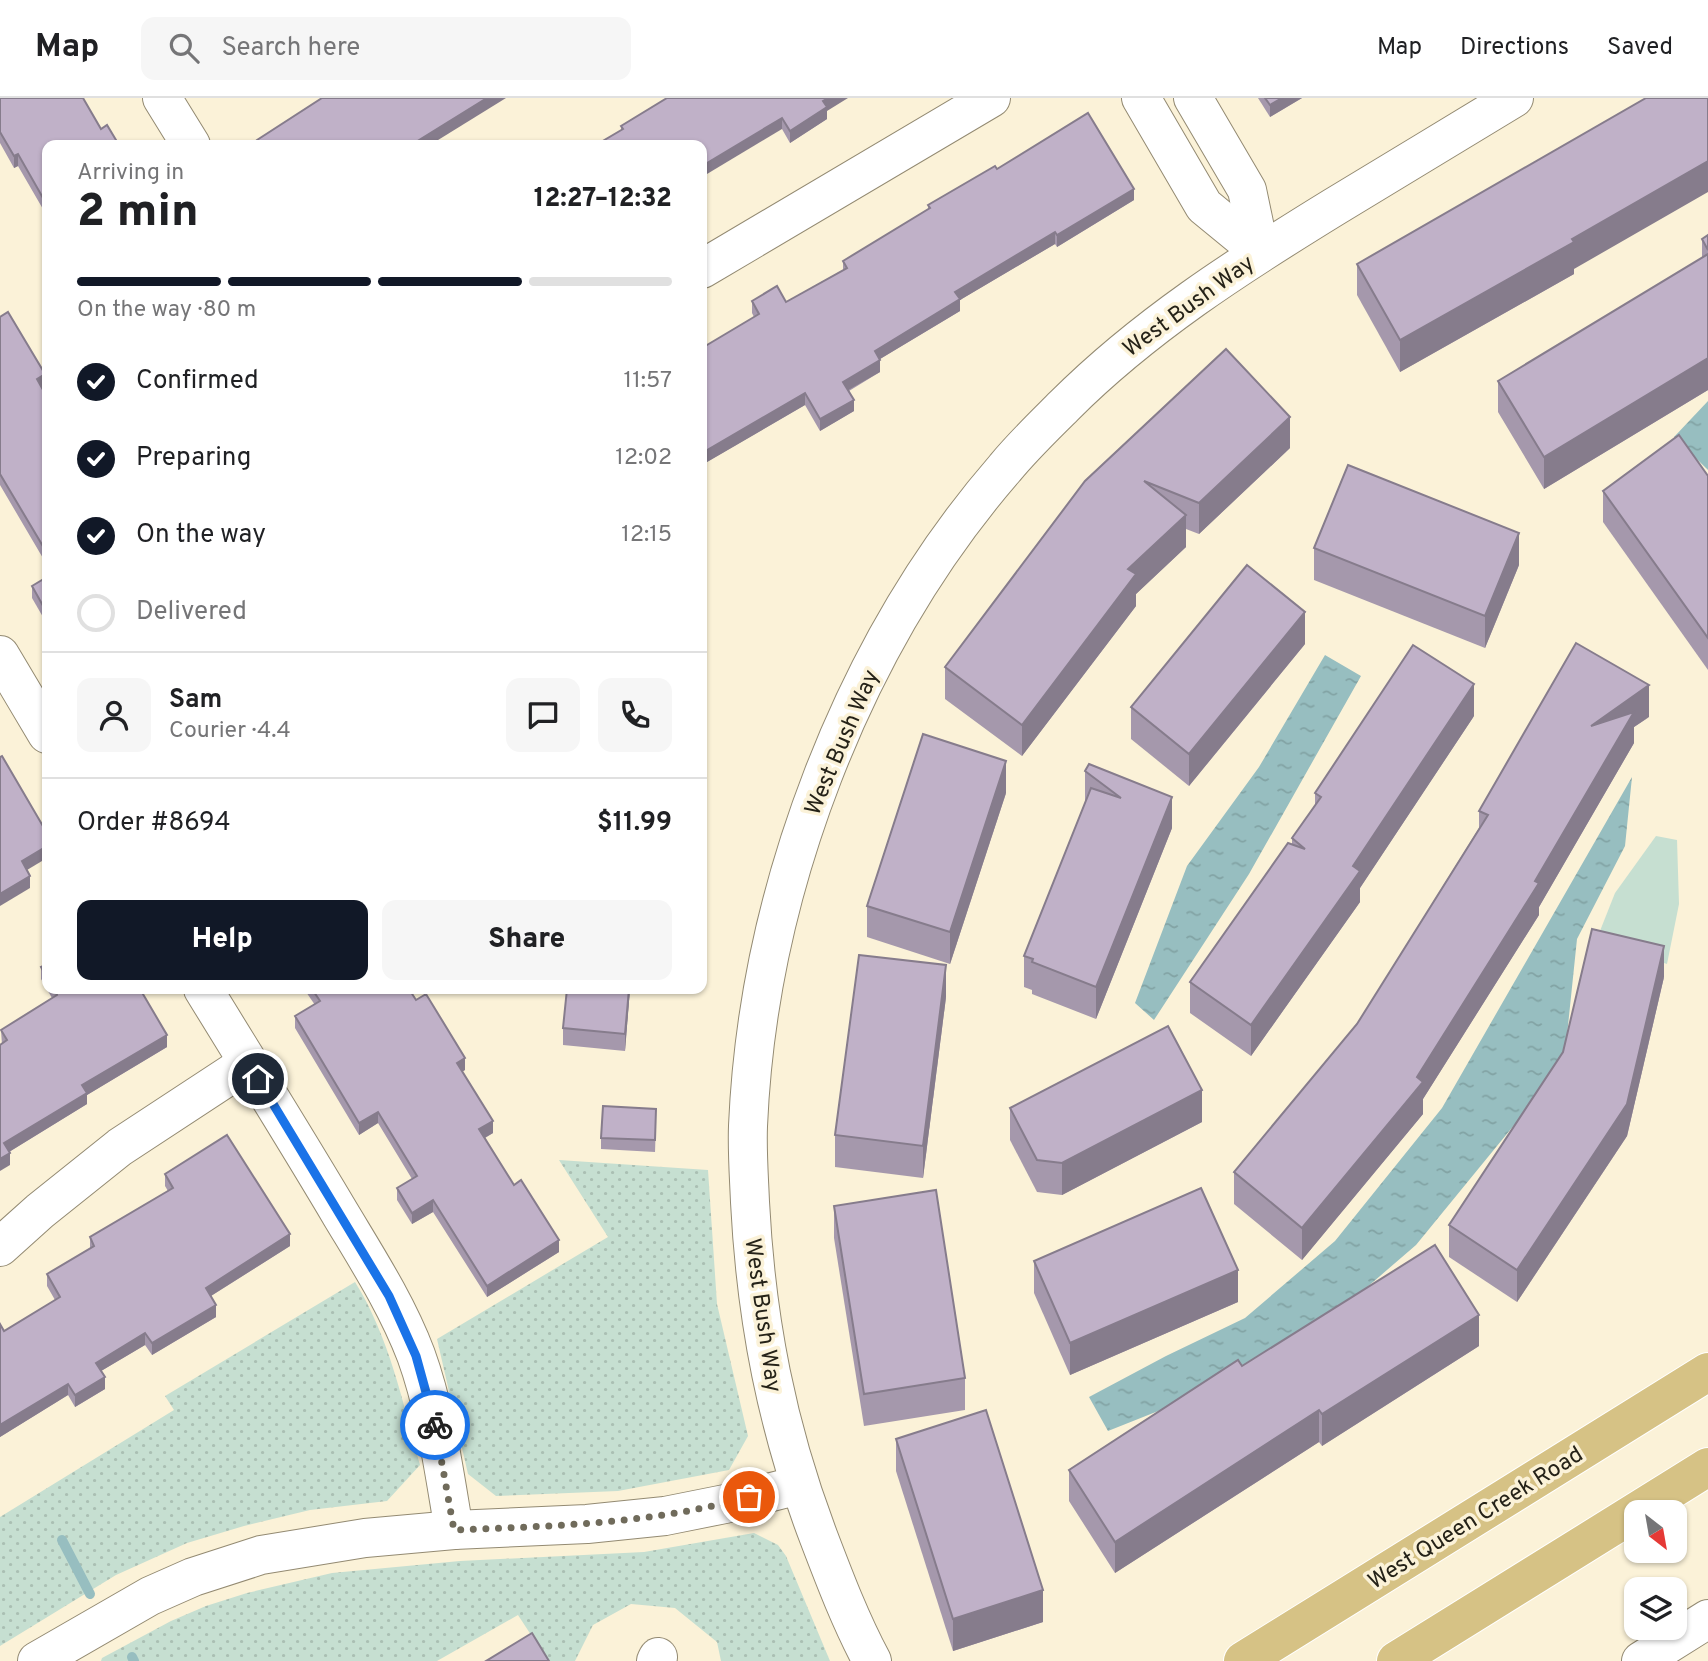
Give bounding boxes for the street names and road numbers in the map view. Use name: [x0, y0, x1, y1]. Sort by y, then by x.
street label: West Bush Way: [1118, 250, 1261, 364]
street label: West Bush Way: [800, 666, 887, 820]
street label: West Bush Way: [736, 1236, 787, 1394]
street label: West Queen Creek Road: [1363, 1441, 1589, 1597]

